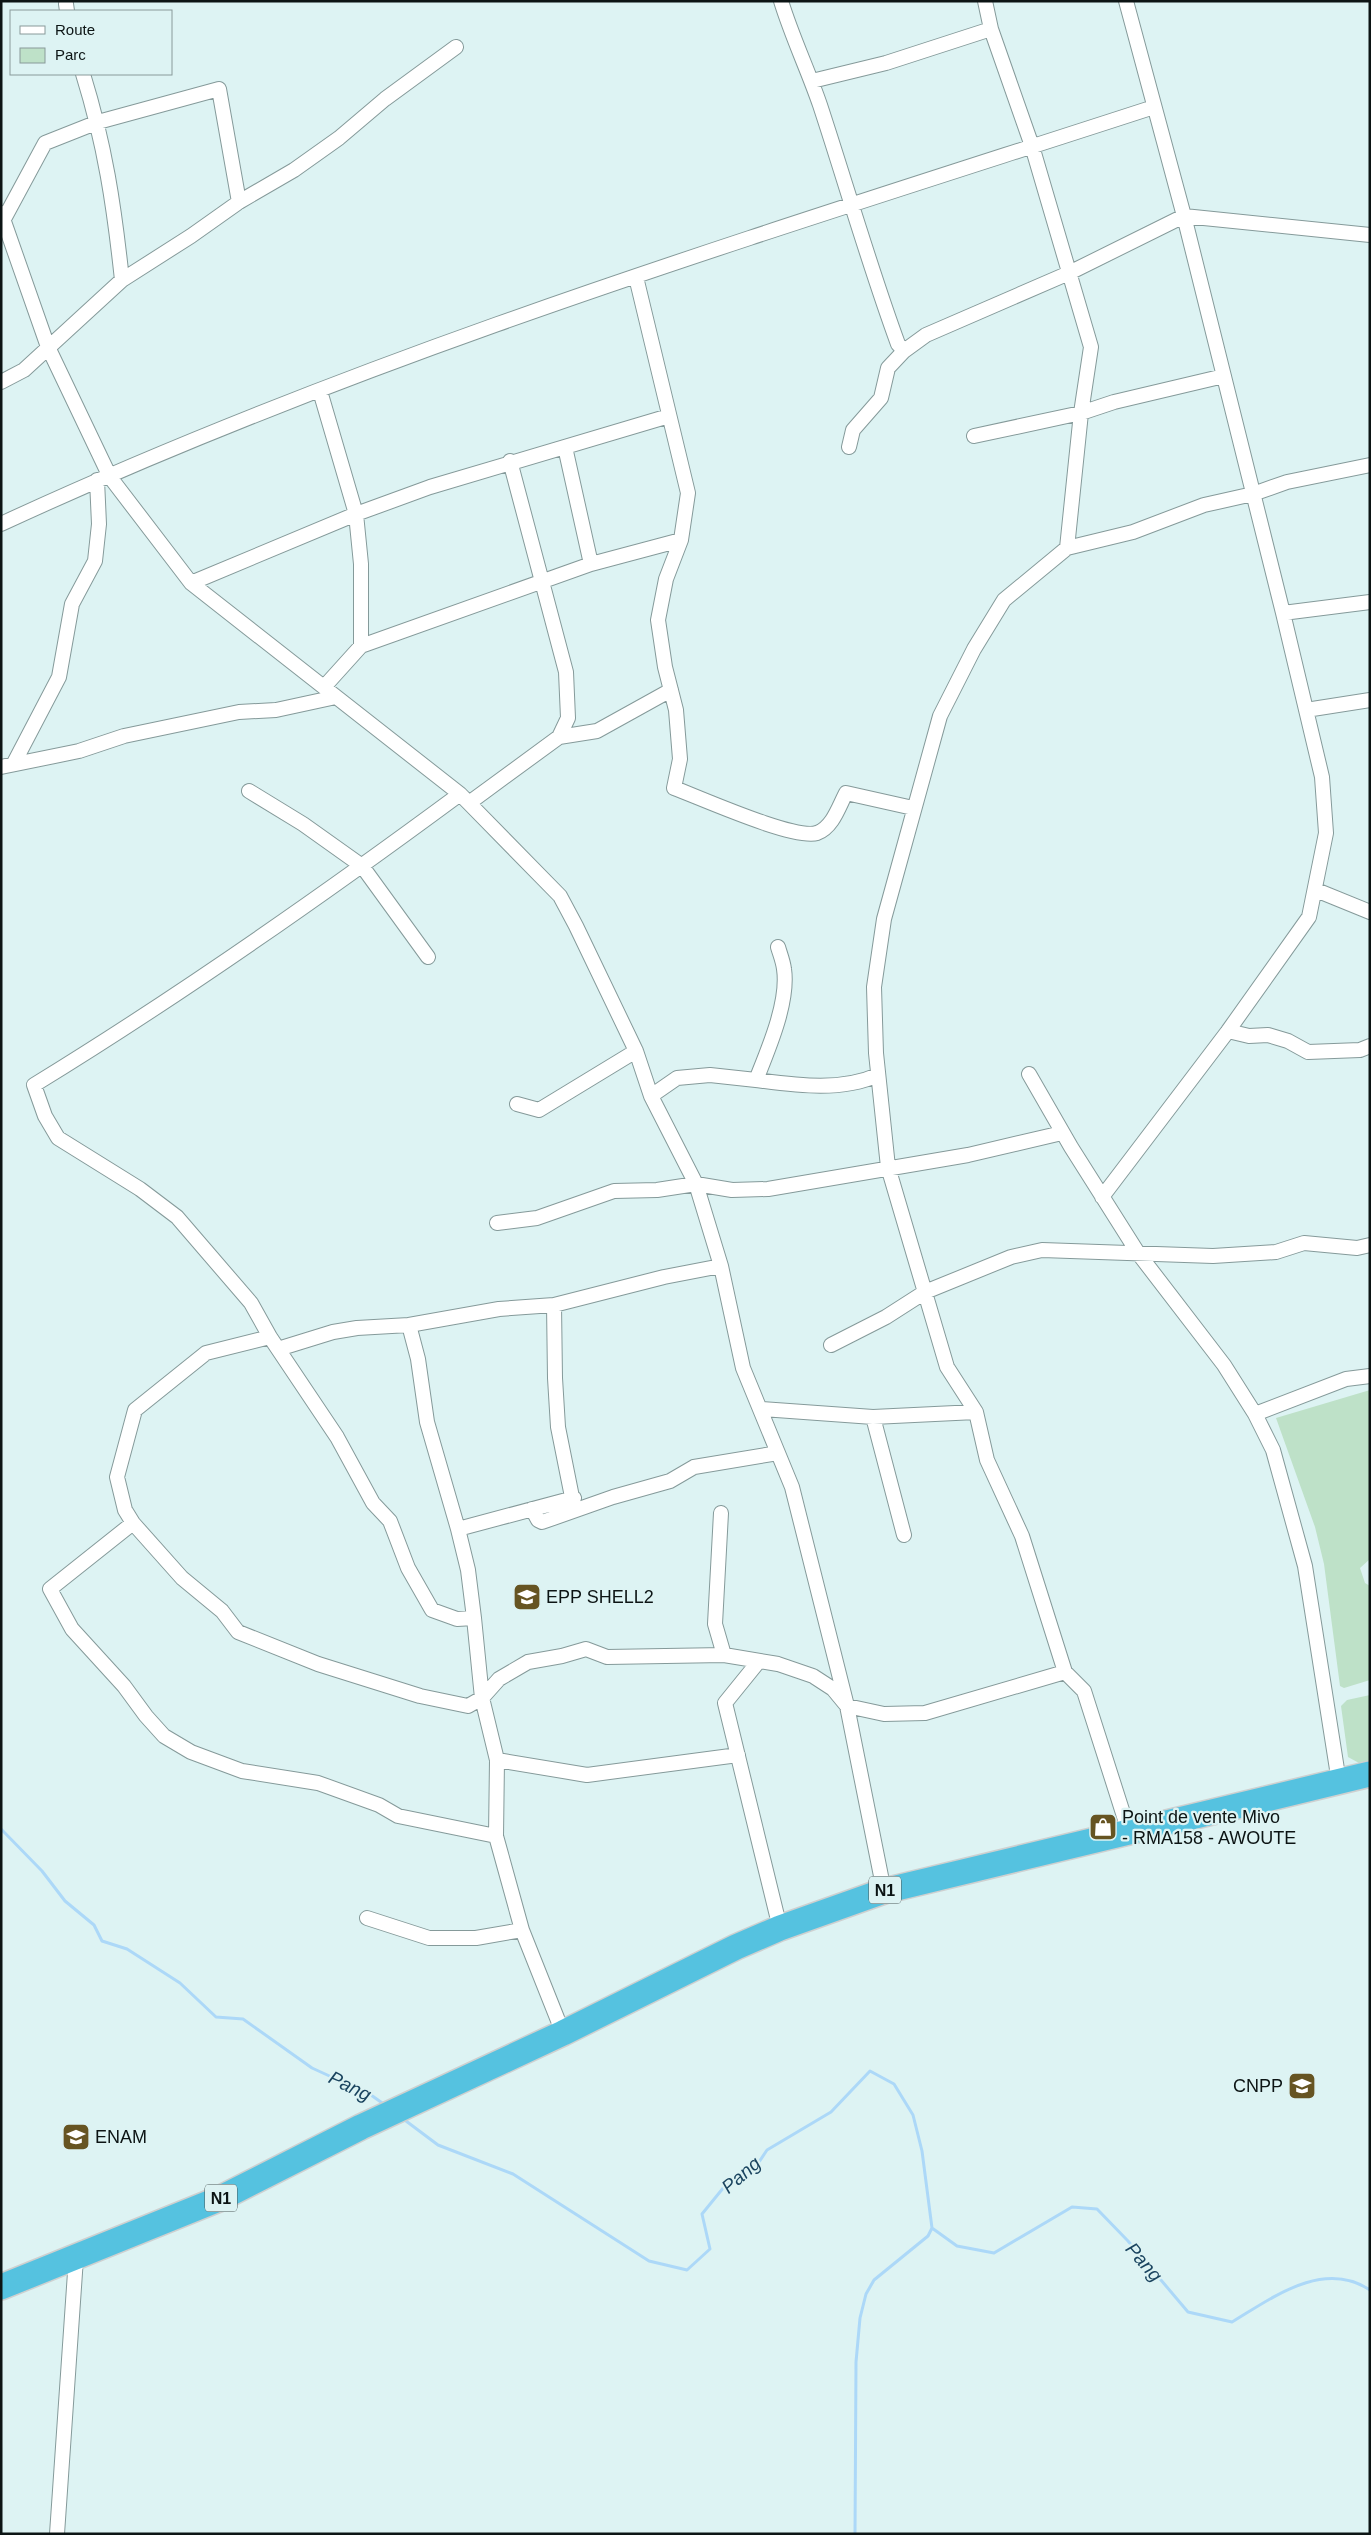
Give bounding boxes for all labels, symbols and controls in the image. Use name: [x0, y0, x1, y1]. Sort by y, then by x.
legend: [10, 10, 172, 75]
text: Route: [55, 21, 95, 38]
text: Parc: [55, 46, 86, 63]
school or university icon: EPP SHELL2: [512, 1582, 542, 1612]
place label: EPP SHELL2: [546, 1587, 654, 1607]
place label: Point de vente Mivo - RMA158 - AWOUTE: [1122, 1807, 1296, 1848]
shop icon: Point de vente Mivo - RMA158 - AWOUTE: [1088, 1812, 1118, 1842]
road number: N1: [869, 1876, 901, 1904]
water label: Pang: [325, 2067, 375, 2105]
school or university icon: CNPP: [1287, 2071, 1317, 2101]
place label: CNPP: [1233, 2076, 1283, 2096]
school or university icon: ENAM: [61, 2122, 91, 2152]
place label: ENAM: [95, 2127, 147, 2147]
water label: Pang: [717, 2152, 765, 2197]
road number: N1: [205, 2184, 237, 2212]
water label: Pang: [1122, 2238, 1167, 2286]

